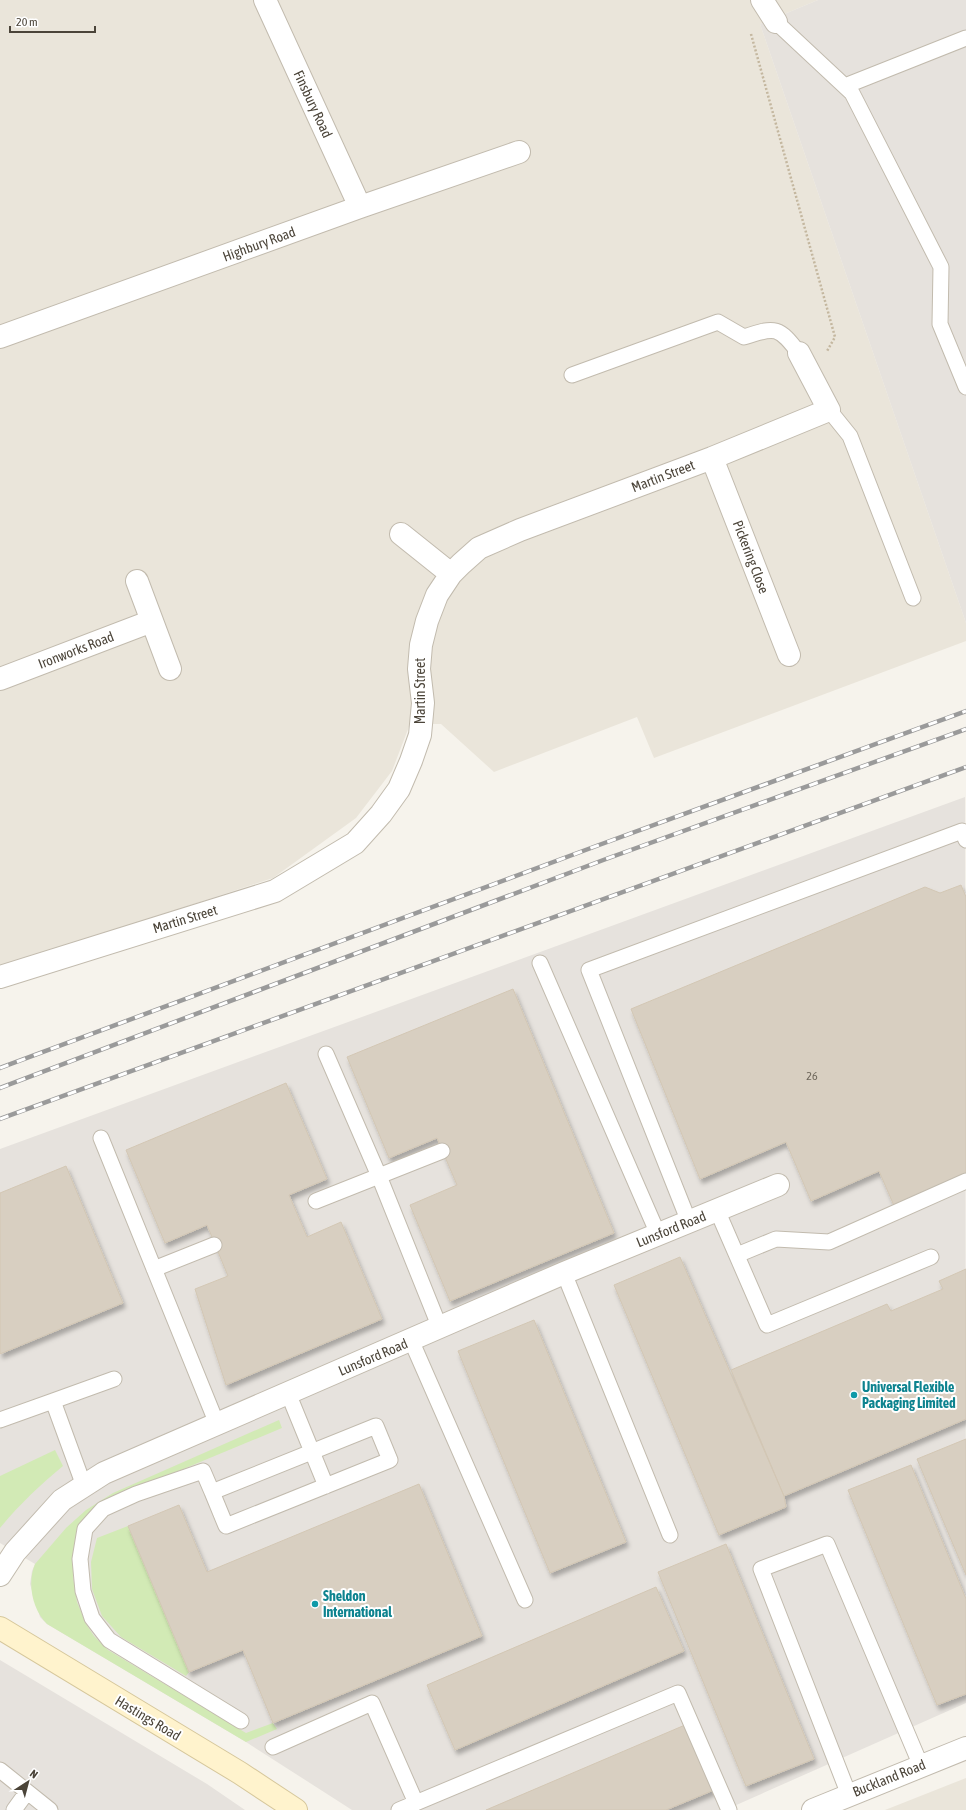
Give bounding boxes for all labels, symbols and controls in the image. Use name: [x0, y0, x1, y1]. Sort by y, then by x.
scale bar: [10, 8, 95, 34]
text: 20 m: [16, 15, 38, 29]
street label: Finsbury Road: [290, 68, 336, 140]
street label: Highbury Road: [221, 223, 297, 265]
street label: Martin Street: [629, 457, 697, 495]
street label: Pickering Close: [730, 518, 772, 596]
street label: Ironworks Road: [36, 628, 116, 672]
street label: Martin Street: [412, 658, 428, 724]
street label: Martin Street: [151, 902, 219, 936]
house number: 26: [806, 1069, 818, 1083]
street label: Lunsford Road: [634, 1208, 708, 1250]
street label: Lunsford Road: [336, 1335, 410, 1379]
place label: Universal Flexible Packaging Limited: [862, 1379, 956, 1411]
marker: Universal Flexible Packaging Limited: [849, 1390, 859, 1400]
place label: Sheldon International: [323, 1588, 392, 1620]
marker: Sheldon International: [310, 1599, 320, 1609]
street label: Hastings Road: [112, 1692, 184, 1744]
street label: Buckland Road: [850, 1756, 928, 1800]
north arrow: [8, 1762, 48, 1802]
text: N: [28, 1767, 40, 1781]

